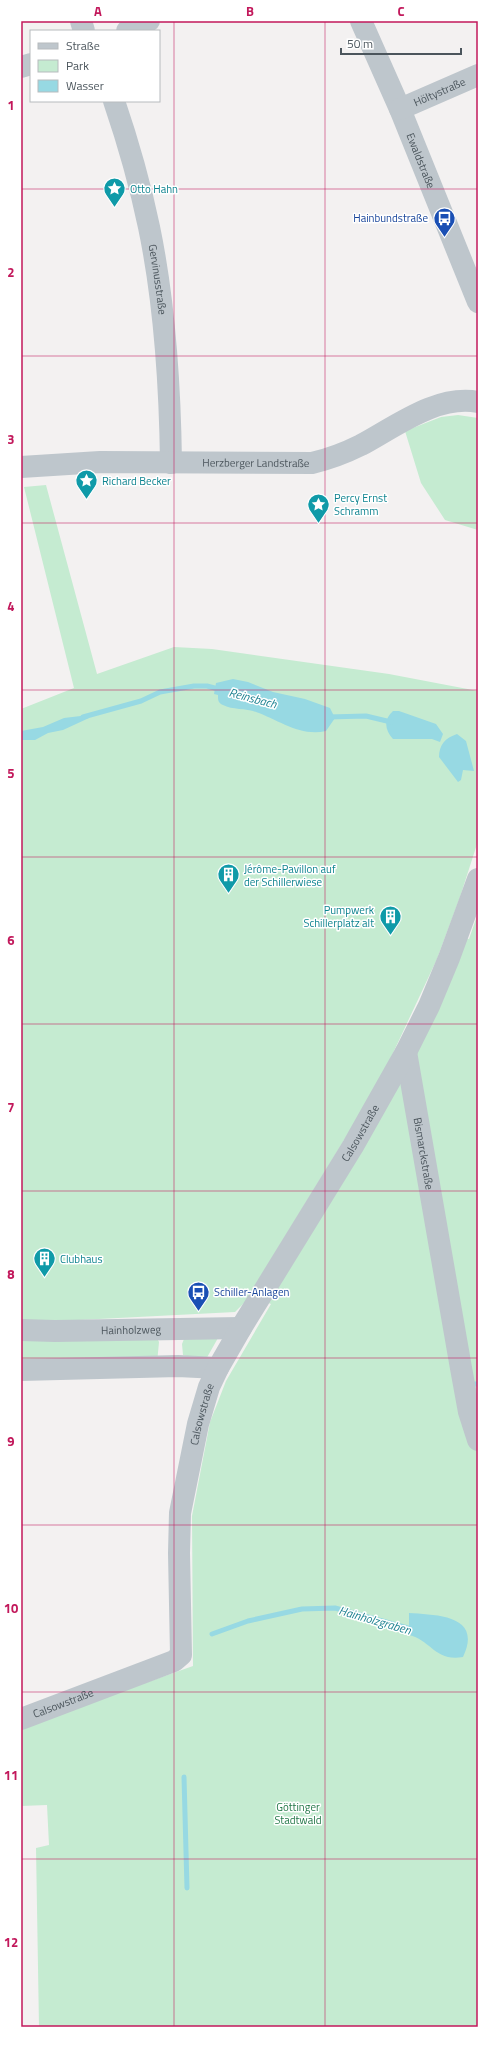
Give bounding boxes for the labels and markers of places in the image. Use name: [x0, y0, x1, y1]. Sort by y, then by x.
place icon: Otto Hahn: [102, 176, 128, 209]
place label: Otto Hahn: [130, 181, 178, 197]
bus stop icon: Hainbundstraße: [431, 205, 457, 238]
place label: Hainbundstraße: [353, 210, 428, 226]
place icon: Richard Becker: [73, 468, 99, 501]
place label: Richard Becker: [102, 473, 171, 489]
place label: Percy Ernst Schramm: [334, 490, 387, 519]
place icon: Percy Ernst Schramm: [305, 491, 331, 524]
place label: Jérôme-Pavillon auf der Schillerwiese: [244, 861, 336, 890]
building icon: Jérôme-Pavillon auf der Schillerwiese: [215, 862, 241, 895]
place label: Pumpwerk Schillerplatz alt: [303, 902, 375, 931]
building icon: Pumpwerk Schillerplatz alt: [377, 903, 403, 936]
building icon: Clubhaus: [31, 1246, 57, 1279]
place label: Clubhaus: [60, 1251, 103, 1267]
bus stop icon: Schiller-Anlagen: [185, 1279, 211, 1312]
place label: Schiller-Anlagen: [214, 1284, 289, 1300]

